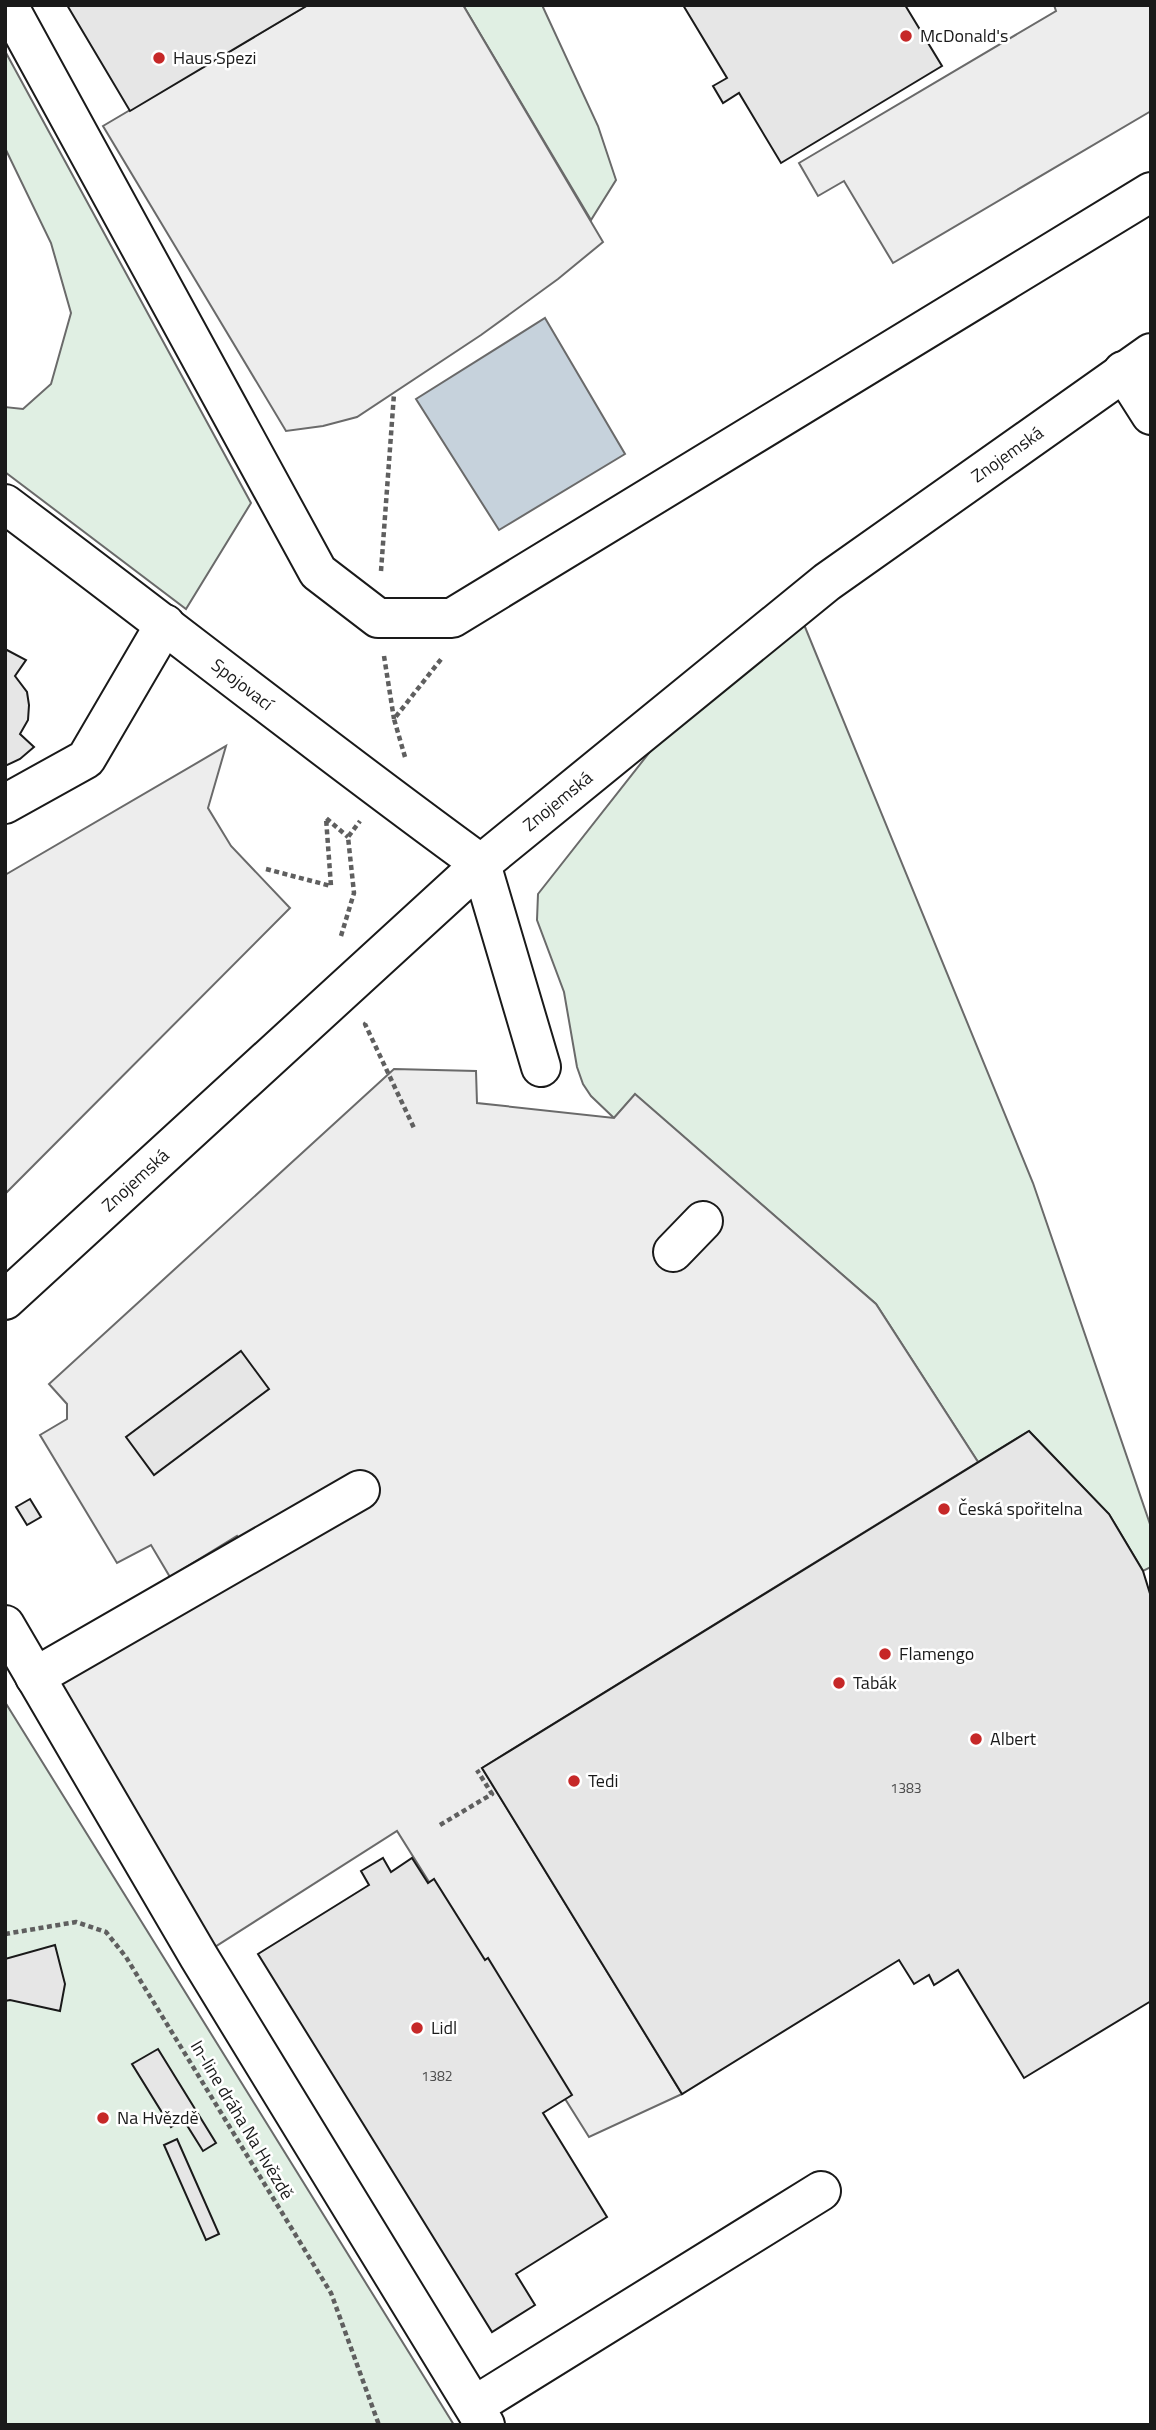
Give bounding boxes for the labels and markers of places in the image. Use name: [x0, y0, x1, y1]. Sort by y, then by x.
place label: McDonald's: [920, 22, 1008, 49]
marker: McDonald's: [898, 28, 914, 44]
place label: Haus Spezi: [173, 44, 257, 71]
marker: Haus Spezi: [151, 50, 167, 66]
place label: Česká spořitelna: [958, 1495, 1082, 1522]
marker: Česká spořitelna: [936, 1501, 952, 1517]
place label: Flamengo: [899, 1640, 974, 1667]
marker: Flamengo: [877, 1646, 893, 1662]
place label: Tabák: [853, 1669, 897, 1696]
marker: Tabák: [831, 1675, 847, 1691]
place label: Albert: [990, 1725, 1037, 1752]
marker: Albert: [968, 1731, 984, 1747]
place label: Tedi: [588, 1767, 618, 1794]
marker: Tedi: [566, 1773, 582, 1789]
place label: Lidl: [431, 2014, 457, 2041]
marker: Lidl: [409, 2020, 425, 2036]
place label: Na Hvězdě: [117, 2104, 199, 2131]
marker: Na Hvězdě: [95, 2110, 111, 2126]

